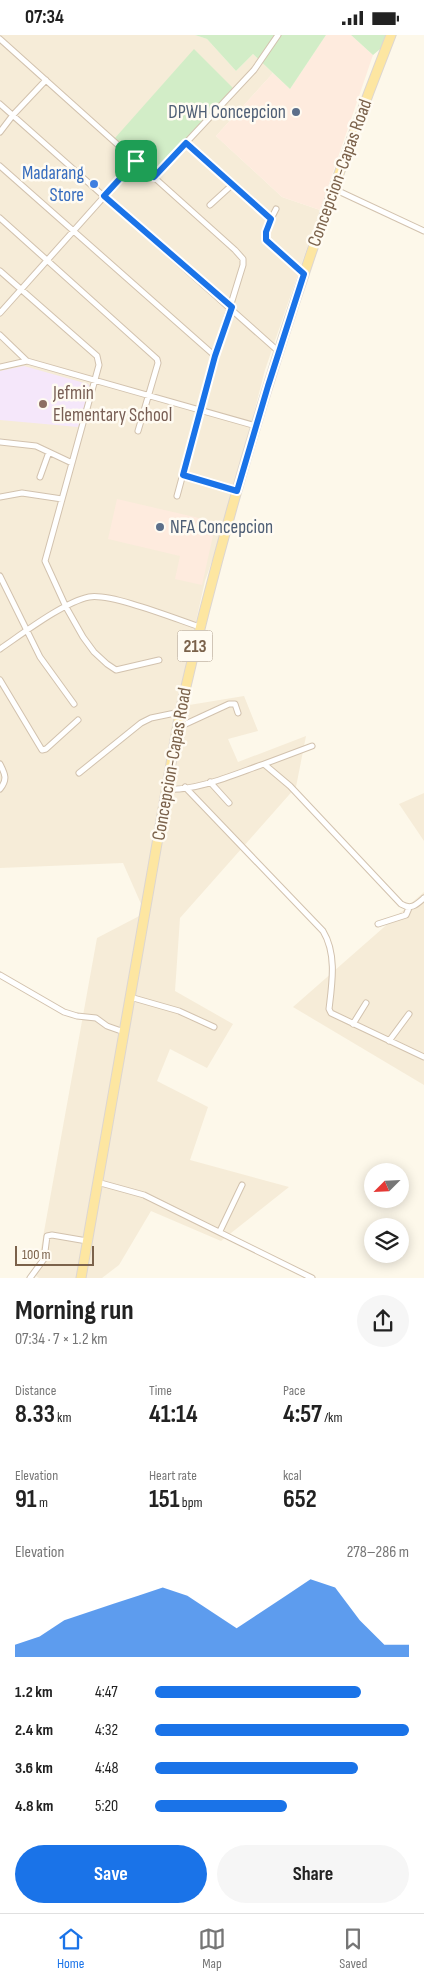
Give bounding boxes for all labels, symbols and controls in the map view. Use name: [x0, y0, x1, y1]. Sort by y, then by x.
text: 07:34: [25, 6, 64, 29]
street label: Concepcion-Capas Road: [303, 96, 377, 250]
place label: DPWH Concepcion: [168, 101, 286, 124]
marker: DPWH Concepcion: [290, 106, 302, 118]
pin: [115, 140, 157, 182]
icon: arrive: [122, 147, 150, 175]
place label: Madarang Store: [22, 162, 84, 207]
marker: Madarang Store: [88, 178, 100, 190]
place label: Jefmin Elementary School: [52, 382, 172, 427]
marker: Jefmin Elementary School: [37, 398, 49, 410]
place label: NFA Concepcion: [170, 516, 273, 539]
marker: NFA Concepcion: [154, 521, 166, 533]
road number: 213: [178, 631, 212, 661]
street label: Concepcion-Capas Road: [147, 686, 197, 842]
north arrow: [364, 1163, 409, 1207]
map controls: [364, 1163, 409, 1263]
button: layers: [364, 1218, 409, 1263]
scale bar: [15, 1243, 94, 1266]
text: 100 m: [22, 1246, 51, 1263]
text: Morning run: [15, 1294, 134, 1327]
button: share: [357, 1295, 409, 1347]
text: 07:34 · 7 × 1.2 km: [15, 1330, 108, 1349]
text: Distance: [15, 1382, 56, 1399]
text: Time: [149, 1382, 172, 1399]
text: Pace: [283, 1382, 305, 1399]
text: 8.33: [15, 1399, 55, 1430]
text: 41:14: [149, 1399, 198, 1430]
text: 4:57: [283, 1399, 322, 1430]
text: km: [55, 1409, 71, 1426]
text: /km: [322, 1409, 342, 1426]
text: Elevation: [15, 1467, 58, 1484]
text: Heart rate: [149, 1467, 197, 1484]
text: kcal: [283, 1467, 302, 1484]
text: 91: [15, 1484, 37, 1515]
text: 151: [149, 1484, 180, 1515]
text: 652: [283, 1484, 317, 1515]
text: m: [37, 1494, 48, 1511]
text: bpm: [180, 1494, 202, 1511]
text: Elevation: [15, 1543, 64, 1562]
text: 278–286 m: [347, 1543, 409, 1562]
text: 1.2 km: [15, 1683, 53, 1702]
text: 4:47: [95, 1683, 118, 1702]
text: 2.4 km: [15, 1721, 53, 1740]
text: 4:32: [95, 1721, 118, 1740]
text: 3.6 km: [15, 1759, 53, 1778]
text: 4:48: [95, 1759, 118, 1778]
text: 4.8 km: [15, 1797, 53, 1816]
text: 5:20: [95, 1797, 118, 1816]
button: Save: [15, 1845, 207, 1903]
button: Share: [217, 1845, 409, 1903]
tab: Home: [57, 1925, 85, 1972]
tab: Map: [198, 1925, 226, 1972]
tab: Saved: [339, 1925, 367, 1972]

